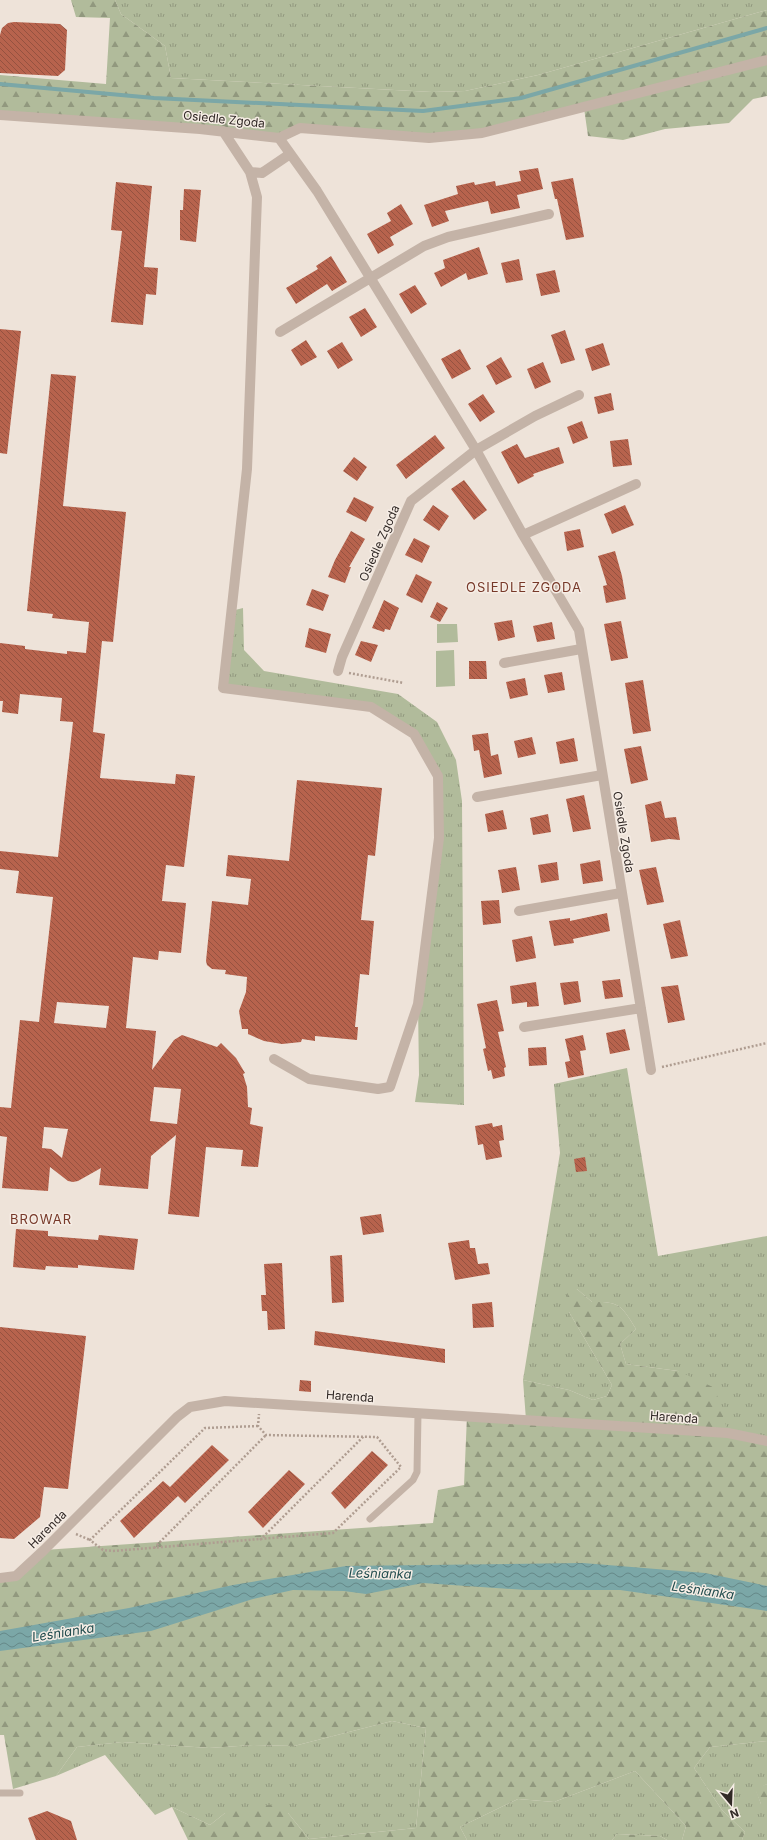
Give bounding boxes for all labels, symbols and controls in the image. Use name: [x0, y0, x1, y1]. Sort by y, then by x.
street label: Osiedle Zgoda: [182, 107, 266, 131]
street label: Osiedle Zgoda: [355, 502, 403, 584]
district label: OSIEDLE ZGODA: [466, 579, 582, 595]
street label: Osiedle Zgoda: [610, 790, 638, 874]
district label: BROWAR: [10, 1211, 72, 1227]
street label: Harenda: [325, 1387, 375, 1405]
street label: Harenda: [649, 1408, 699, 1426]
street label: Harenda: [25, 1507, 69, 1551]
water label: Leśnianka: [348, 1564, 412, 1582]
water label: Leśnianka: [671, 1578, 735, 1602]
water label: Leśnianka: [31, 1619, 95, 1645]
north arrow: [711, 1784, 751, 1824]
text: N: [728, 1805, 741, 1821]

